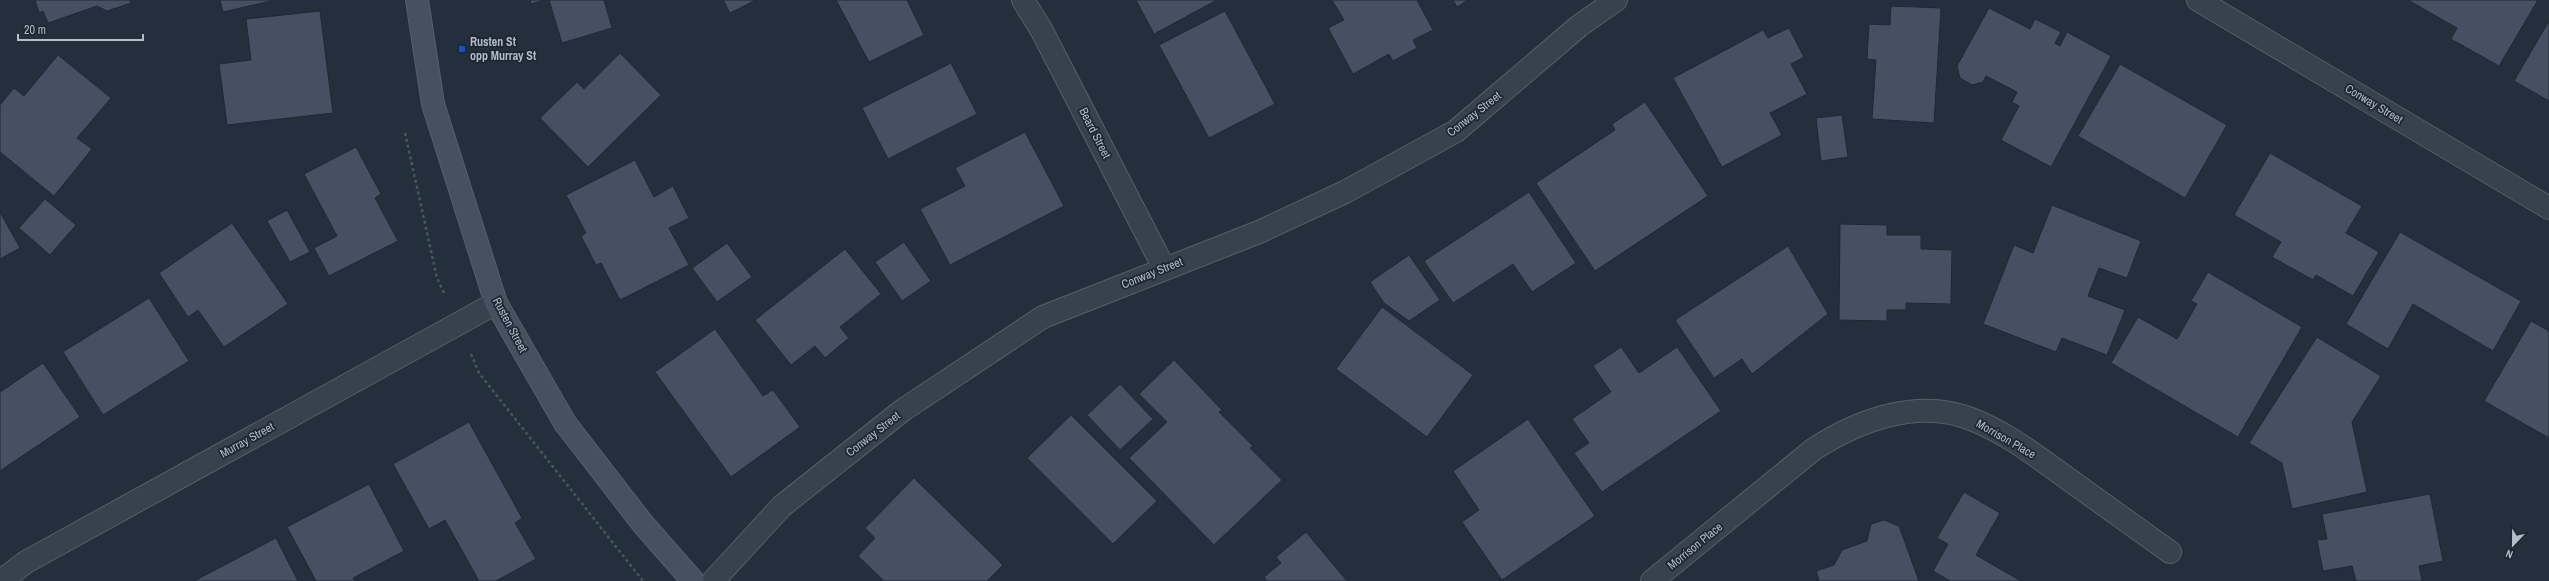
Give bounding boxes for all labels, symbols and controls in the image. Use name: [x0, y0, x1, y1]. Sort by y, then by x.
scale bar: [18, 16, 143, 42]
text: 20 m: [24, 22, 46, 38]
place label: Rusten St opp Murray St: [470, 34, 537, 64]
marker: Rusten St opp Murray St: [457, 44, 467, 54]
street label: Conway Street: [2342, 81, 2406, 128]
street label: Conway Street: [1444, 88, 1505, 140]
street label: Beard Street: [1075, 105, 1115, 161]
street label: Conway Street: [1119, 253, 1185, 293]
street label: Rusten Street: [489, 295, 531, 356]
street label: Conway Street: [843, 408, 904, 460]
street label: Morrison Place: [1973, 416, 2039, 462]
street label: Murray Street: [217, 418, 277, 461]
street label: Morrison Place: [1664, 519, 1726, 573]
north arrow: [2493, 525, 2533, 565]
text: N: [2504, 547, 2515, 562]

